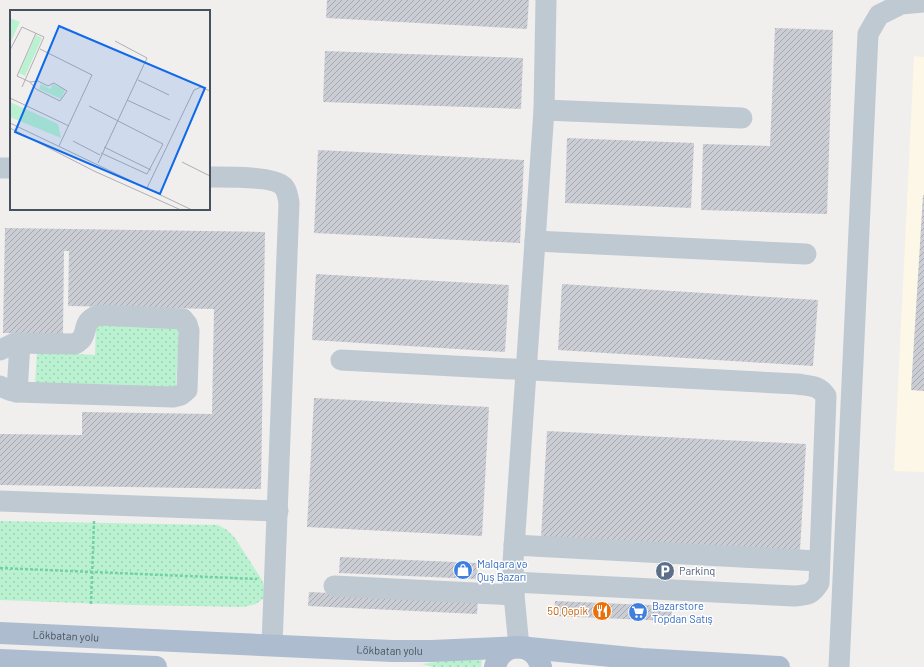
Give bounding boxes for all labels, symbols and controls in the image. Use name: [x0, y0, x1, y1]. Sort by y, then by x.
inset map: [10, 10, 210, 210]
place label: Malqara və Quş Bazarı: [477, 557, 528, 583]
shop icon: Malqara və Quş Bazarı: [452, 559, 474, 581]
parking icon: Parkinq: [654, 560, 676, 582]
place label: Parkinq: [679, 564, 715, 577]
place label: Bazarstore Topdan Satış: [652, 599, 713, 625]
restaurant icon: 50 Qəpik: [591, 600, 613, 622]
supermarket icon: Bazarstore Topdan Satış: [627, 601, 649, 623]
place label: 50 Qəpik: [547, 604, 588, 617]
street label: Lökbatan yolu: [33, 628, 99, 644]
street label: Lökbatan yolu: [356, 642, 423, 657]

